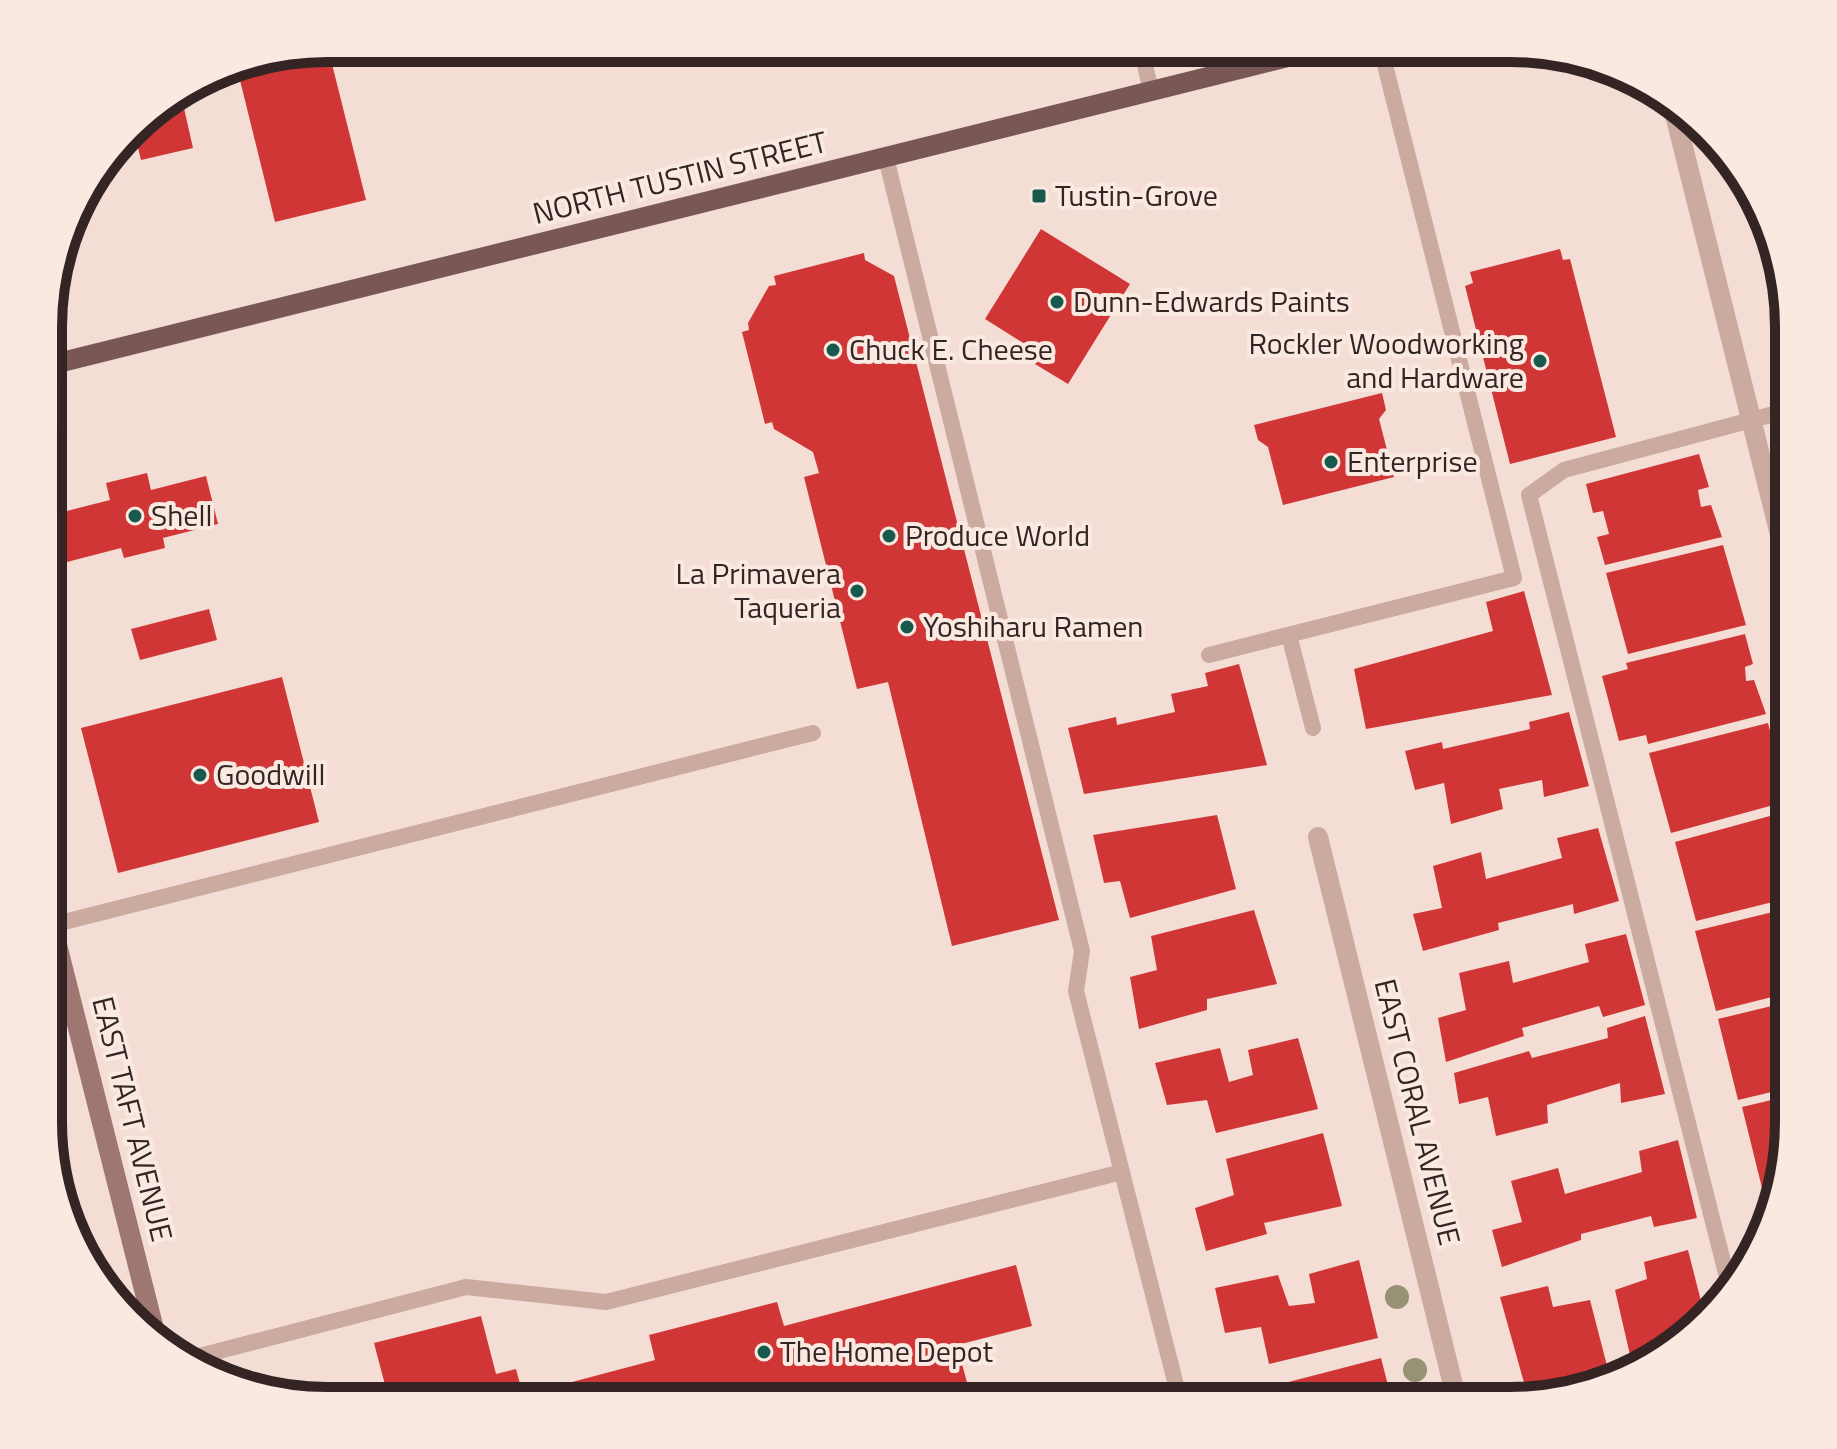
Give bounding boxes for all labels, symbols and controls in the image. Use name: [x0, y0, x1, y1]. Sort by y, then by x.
street label: NORTH TUSTIN STREET: [528, 118, 832, 236]
place label: Tustin-Grove: [1055, 172, 1218, 218]
marker: Tustin-Grove: [1030, 187, 1048, 205]
place label: Dunn-Edwards Paints: [1073, 278, 1350, 324]
marker: Dunn-Edwards Paints: [1048, 293, 1066, 311]
place label: Rockler Woodworking and Hardware: [1249, 320, 1524, 400]
place label: Chuck E. Cheese: [849, 326, 1053, 372]
marker: Chuck E. Cheese: [824, 341, 842, 359]
marker: Rockler Woodworking and Hardware: [1531, 352, 1549, 370]
place label: Enterprise: [1347, 438, 1478, 484]
marker: Enterprise: [1322, 453, 1340, 471]
place label: Shell: [151, 492, 212, 538]
marker: Shell: [126, 507, 144, 525]
place label: Produce World: [905, 512, 1090, 558]
marker: Produce World: [880, 527, 898, 545]
place label: La Primavera Taqueria: [676, 550, 841, 630]
marker: La Primavera Taqueria: [848, 582, 866, 600]
place label: Yoshiharu Ramen: [923, 603, 1143, 649]
marker: Yoshiharu Ramen: [898, 618, 916, 636]
place label: Goodwill: [216, 751, 325, 797]
marker: Goodwill: [191, 766, 209, 784]
street label: EAST CORAL AVENUE: [1363, 974, 1473, 1250]
street label: EAST TAFT AVENUE: [80, 992, 186, 1246]
place label: The Home Depot: [780, 1328, 993, 1374]
marker: The Home Depot: [755, 1343, 773, 1361]

